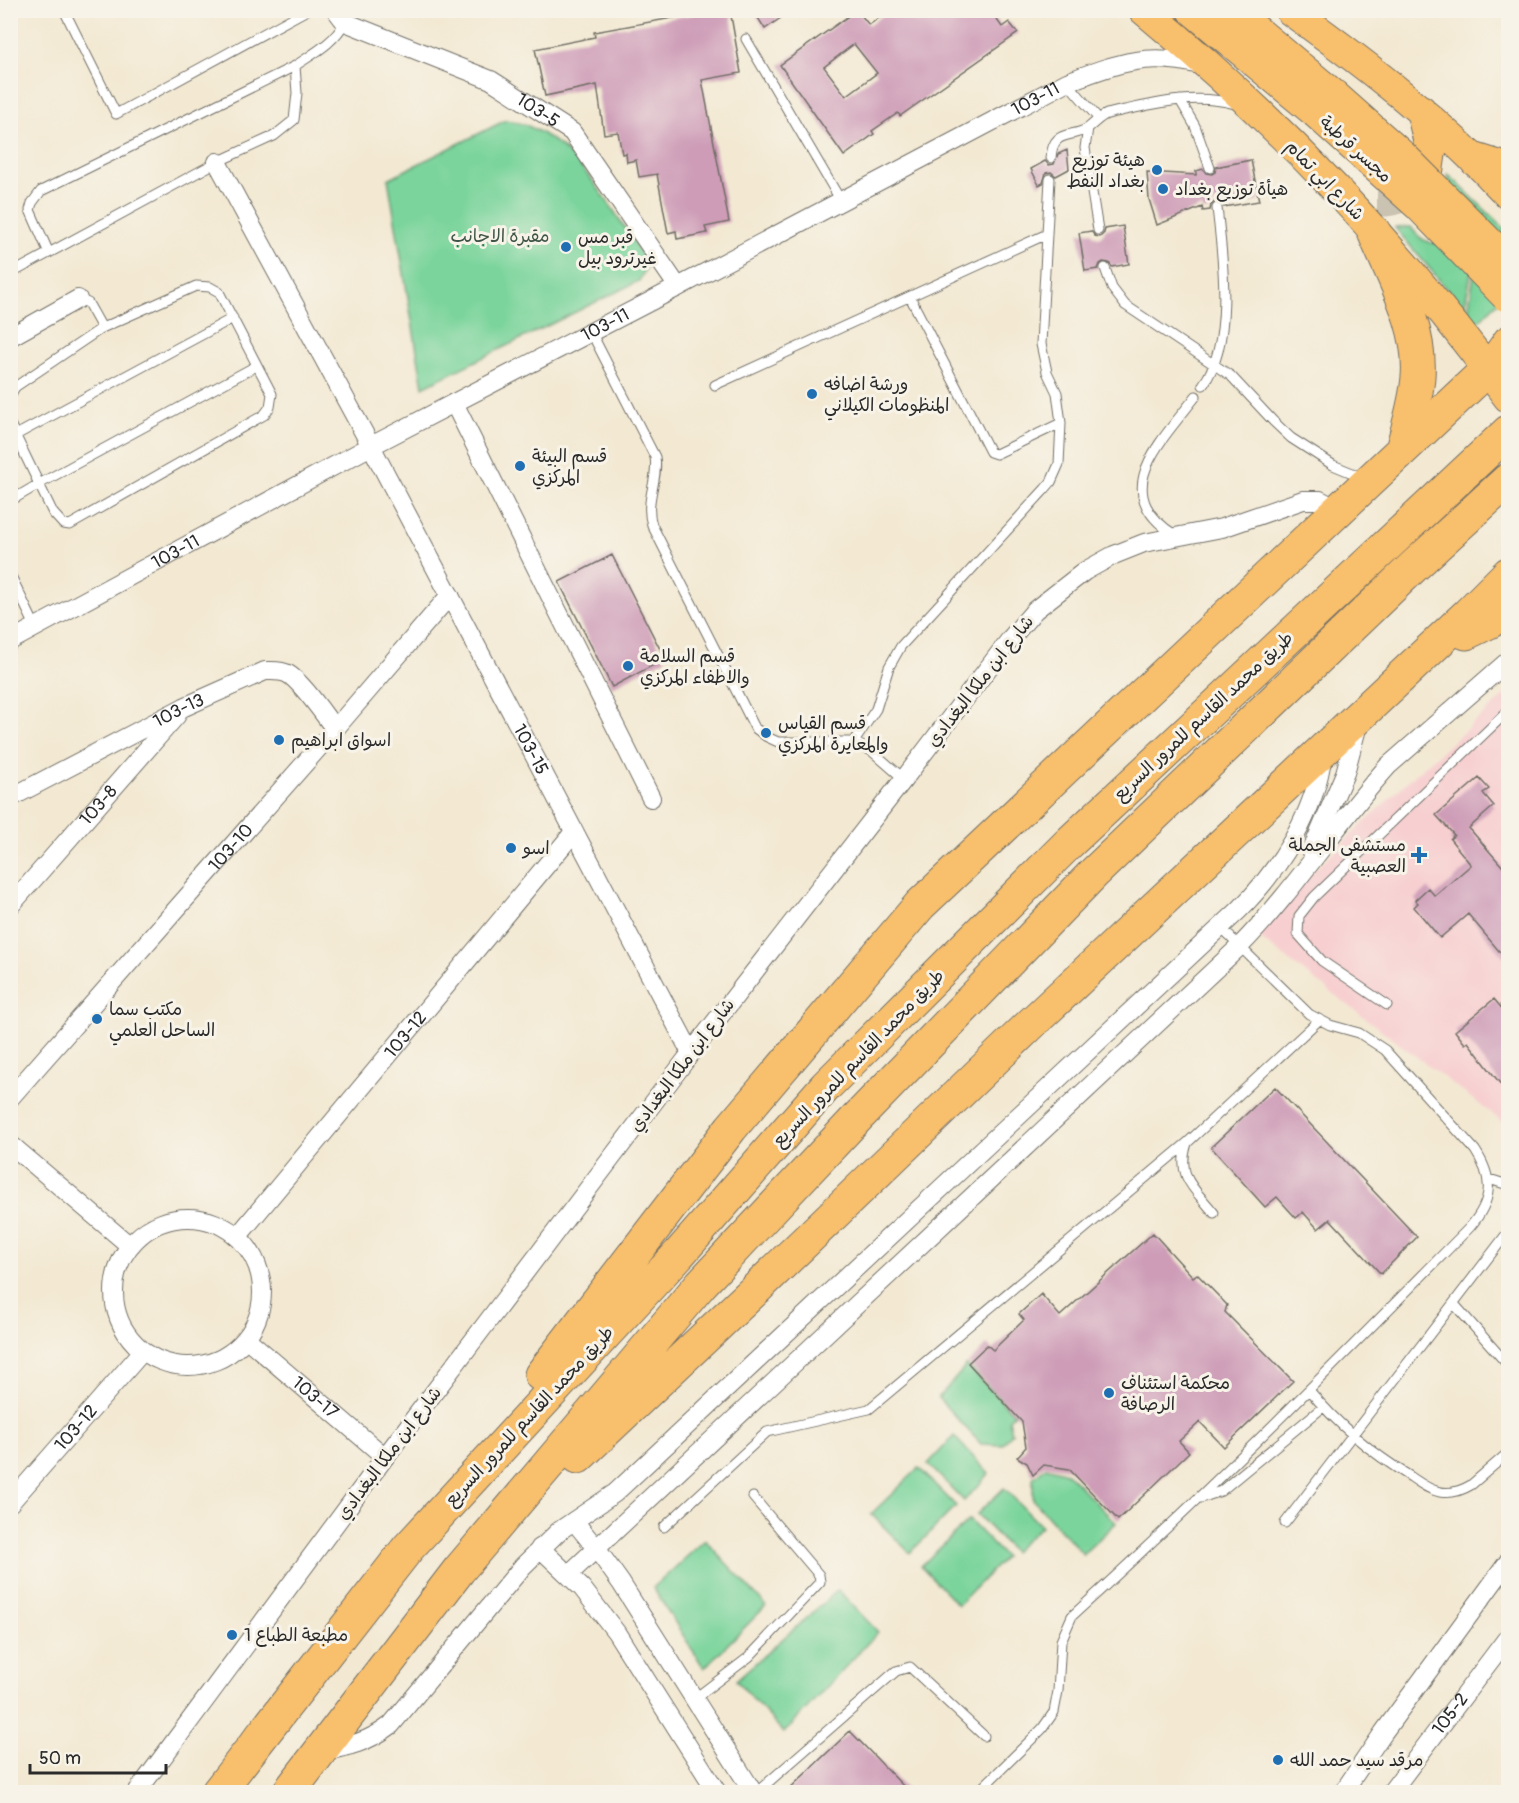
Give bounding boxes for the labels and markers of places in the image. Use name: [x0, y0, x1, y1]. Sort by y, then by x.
place label: هيئة توزيع بغداد النفط: [1067, 149, 1145, 193]
marker: هيئة توزيع بغداد النفط: [1150, 163, 1164, 177]
place label: هيأة توزيع بغداد: [1175, 178, 1288, 202]
marker: هيأة توزيع بغداد: [1156, 182, 1170, 196]
place label: قبر مس غيرترود بيل: [578, 226, 657, 270]
marker: قبر مس غيرترود بيل: [559, 240, 573, 254]
place label: ورشة اضافه المنظومات الكيلاني: [824, 373, 949, 421]
marker: ورشة اضافه المنظومات الكيلاني: [805, 387, 819, 401]
place label: قسم البيئة المركزي: [532, 445, 607, 490]
marker: قسم البيئة المركزي: [513, 459, 527, 473]
place label: قسم السلامة والاطفاء المركزي: [640, 645, 750, 690]
marker: قسم السلامة والاطفاء المركزي: [621, 659, 635, 673]
place label: قسم القياس والمعايرة المركزي: [778, 712, 889, 757]
marker: قسم القياس والمعايرة المركزي: [759, 726, 773, 740]
place label: اسواق ابراهيم: [291, 729, 391, 754]
marker: اسواق ابراهيم: [272, 733, 286, 747]
place label: مستشفى الجملة العصبية: [1289, 834, 1406, 878]
place label: اسو: [521, 837, 550, 860]
marker: اسو: [504, 841, 518, 855]
marker: مستشفى الجملة العصبية: [1410, 846, 1428, 864]
place label: مكتب سما الساحل العلمي: [109, 998, 215, 1046]
marker: مكتب سما الساحل العلمي: [90, 1012, 104, 1026]
place label: محكمة استئناف الرصافة: [1121, 1372, 1230, 1416]
marker: محكمة استئناف الرصافة: [1102, 1386, 1116, 1400]
place label: مطبعة الطباع 1: [244, 1624, 348, 1647]
marker: مطبعة الطباع 1: [225, 1628, 239, 1642]
place label: مرقد سيد حمد الله: [1290, 1749, 1423, 1772]
marker: مرقد سيد حمد الله: [1271, 1753, 1285, 1767]

